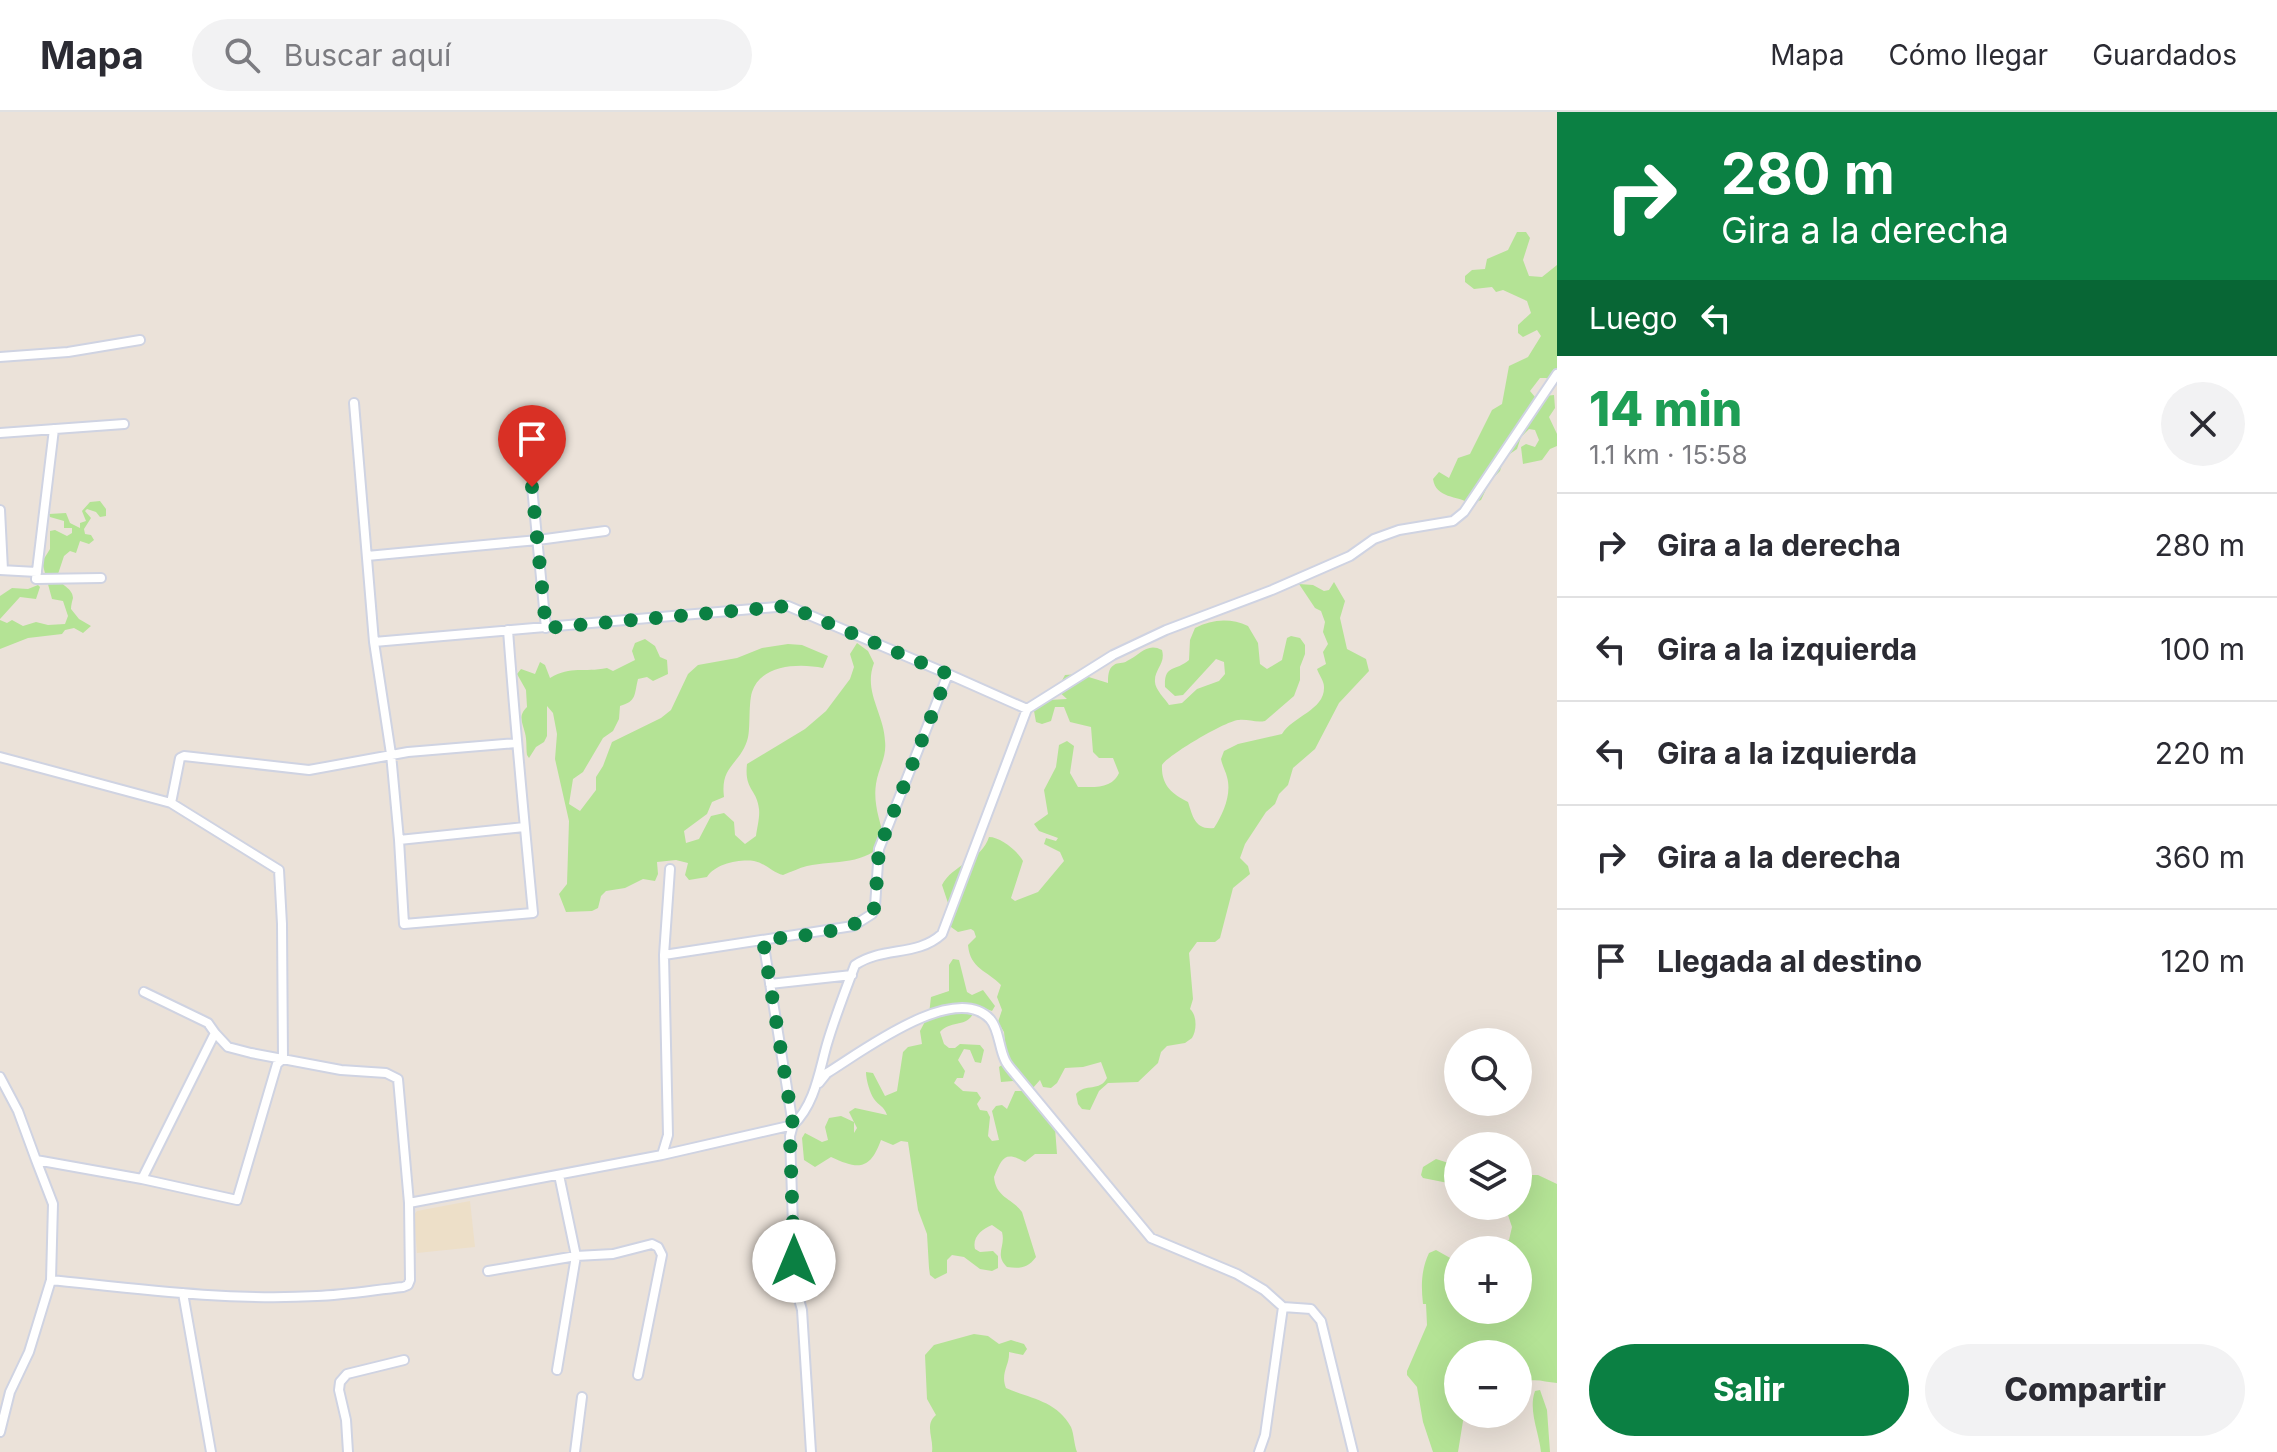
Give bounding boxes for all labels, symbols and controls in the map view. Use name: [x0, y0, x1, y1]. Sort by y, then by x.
search box: [192, 19, 752, 91]
text: Mapa: [40, 32, 144, 78]
icon: search: [220, 33, 264, 77]
text: Buscar aquí: [284, 37, 451, 73]
text: Mapa: [1770, 38, 1844, 72]
text: Cómo llegar: [1888, 38, 2048, 72]
text: Guardados: [2092, 38, 2237, 72]
text: 280 m: [1721, 140, 1895, 208]
icon: right: [1589, 144, 1693, 248]
text: Gira a la derecha: [1721, 208, 2009, 252]
icon: left: [1694, 296, 1738, 340]
text: Luego: [1589, 300, 1678, 336]
text: 14 min: [1589, 379, 1742, 438]
button: close: [2161, 382, 2245, 466]
pin: [498, 405, 566, 487]
icon: arrive: [510, 417, 554, 461]
text: 1.1 km · 15:58: [1589, 439, 1748, 470]
icon: right: [1589, 523, 1633, 567]
text: Gira a la derecha: [1657, 527, 1901, 563]
text: 280 m: [2155, 527, 2245, 563]
icon: left: [1589, 627, 1633, 671]
text: Gira a la izquierda: [1657, 631, 1917, 667]
text: 100 m: [2160, 631, 2245, 667]
icon: left: [1589, 731, 1633, 775]
text: Gira a la izquierda: [1657, 735, 1917, 771]
text: 220 m: [2155, 735, 2245, 771]
icon: right: [1589, 835, 1633, 879]
text: Gira a la derecha: [1657, 839, 1901, 875]
text: 360 m: [2154, 839, 2245, 875]
icon: arrive: [1589, 939, 1633, 983]
text: Llegada al destino: [1657, 943, 1922, 979]
text: 120 m: [2161, 943, 2245, 979]
map controls: [1444, 1028, 1532, 1428]
button: search: [1444, 1028, 1532, 1116]
button: layers: [1444, 1132, 1532, 1220]
position arrow: [752, 1219, 836, 1303]
button: +: [1444, 1236, 1532, 1324]
button: −: [1444, 1340, 1532, 1428]
button: Salir: [1589, 1344, 1909, 1436]
button: Compartir: [1925, 1344, 2245, 1436]

